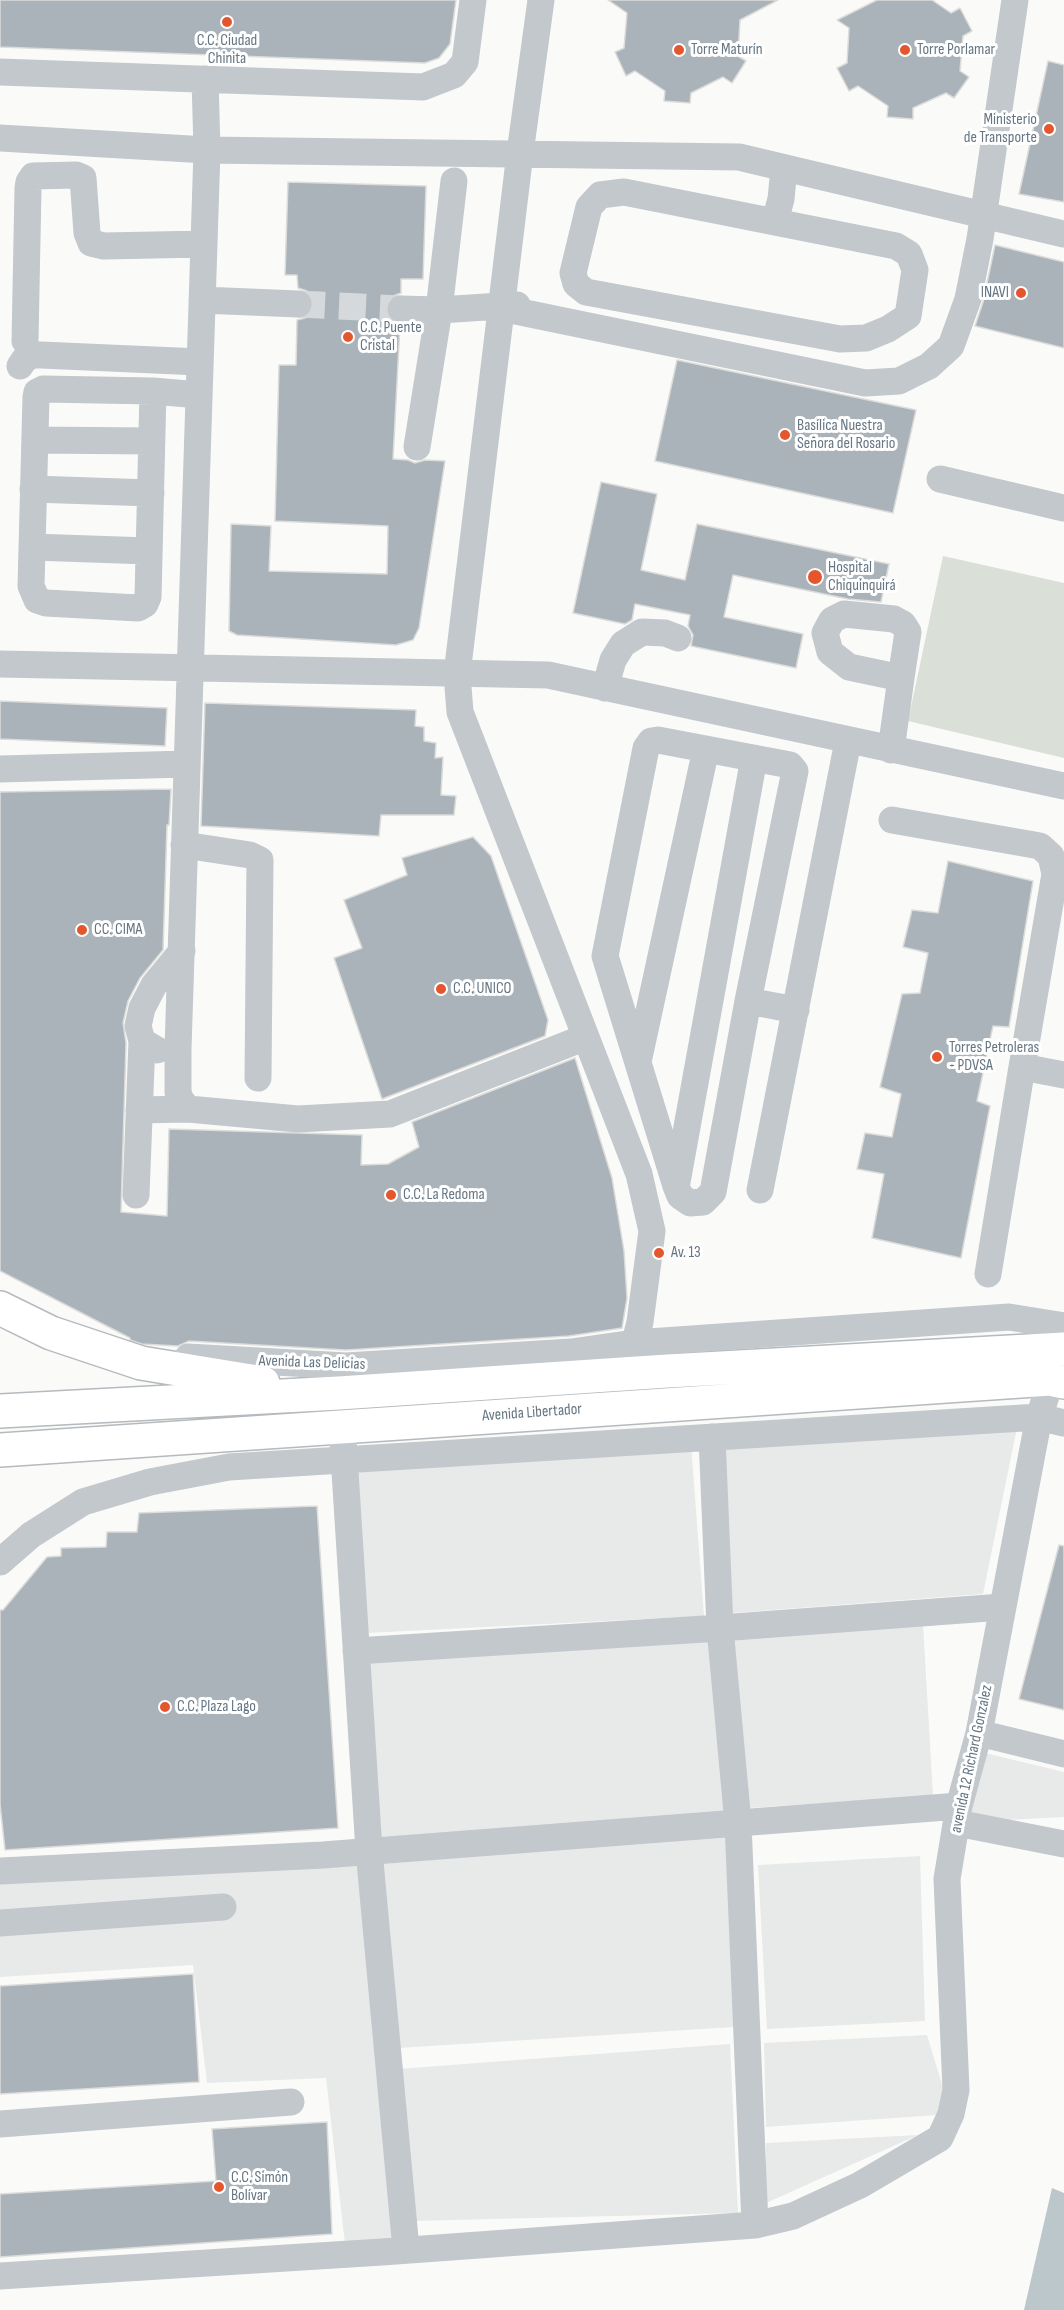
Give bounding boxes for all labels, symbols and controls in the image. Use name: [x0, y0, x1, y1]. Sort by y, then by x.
marker: C.C. Ciudad Chinita: [220, 15, 234, 29]
place label: C.C. Ciudad Chinita: [197, 31, 257, 69]
place label: Torre Maturín: [691, 40, 763, 60]
place label: Torre Porlamar: [917, 40, 995, 60]
marker: Torre Maturín: [672, 43, 686, 57]
marker: Torre Porlamar: [898, 43, 912, 57]
place label: Ministerio de Transporte: [964, 110, 1037, 148]
marker: Ministerio de Transporte: [1042, 122, 1056, 136]
place label: INAVI: [981, 283, 1009, 303]
marker: INAVI: [1014, 286, 1028, 300]
place label: C.C. Puente Cristal: [360, 318, 422, 356]
marker: C.C. Puente Cristal: [341, 330, 355, 344]
place label: Basílica Nuestra Señora del Rosario: [797, 416, 895, 454]
marker: Basílica Nuestra Señora del Rosario: [778, 428, 792, 442]
place label: Hospital Chiquinquirá: [828, 558, 896, 596]
marker: Hospital Chiquinquirá: [806, 568, 824, 586]
place label: CC. CIMA: [94, 920, 142, 940]
marker: CC. CIMA: [75, 923, 89, 937]
place label: C.C. UNICO: [453, 979, 511, 999]
marker: C.C. UNICO: [434, 982, 448, 996]
place label: Torres Petroleras - PDVSA: [949, 1038, 1039, 1076]
marker: Torres Petroleras - PDVSA: [930, 1050, 944, 1064]
place label: C.C. La Redoma: [403, 1185, 485, 1205]
marker: C.C. La Redoma: [384, 1188, 398, 1202]
place label: Av. 13: [671, 1243, 701, 1263]
marker: Av. 13: [652, 1246, 666, 1260]
street label: Avenida Las Delicias: [258, 1352, 366, 1374]
street label: Avenida Libertador: [481, 1400, 583, 1426]
street label: avenida 12 Richard Gonzalez: [947, 1683, 997, 1835]
place label: C.C. Plaza Lago: [177, 1697, 256, 1717]
marker: C.C. Plaza Lago: [158, 1700, 172, 1714]
place label: C.C. Simón Bolívar: [231, 2168, 288, 2206]
marker: C.C. Simón Bolívar: [212, 2180, 226, 2194]

